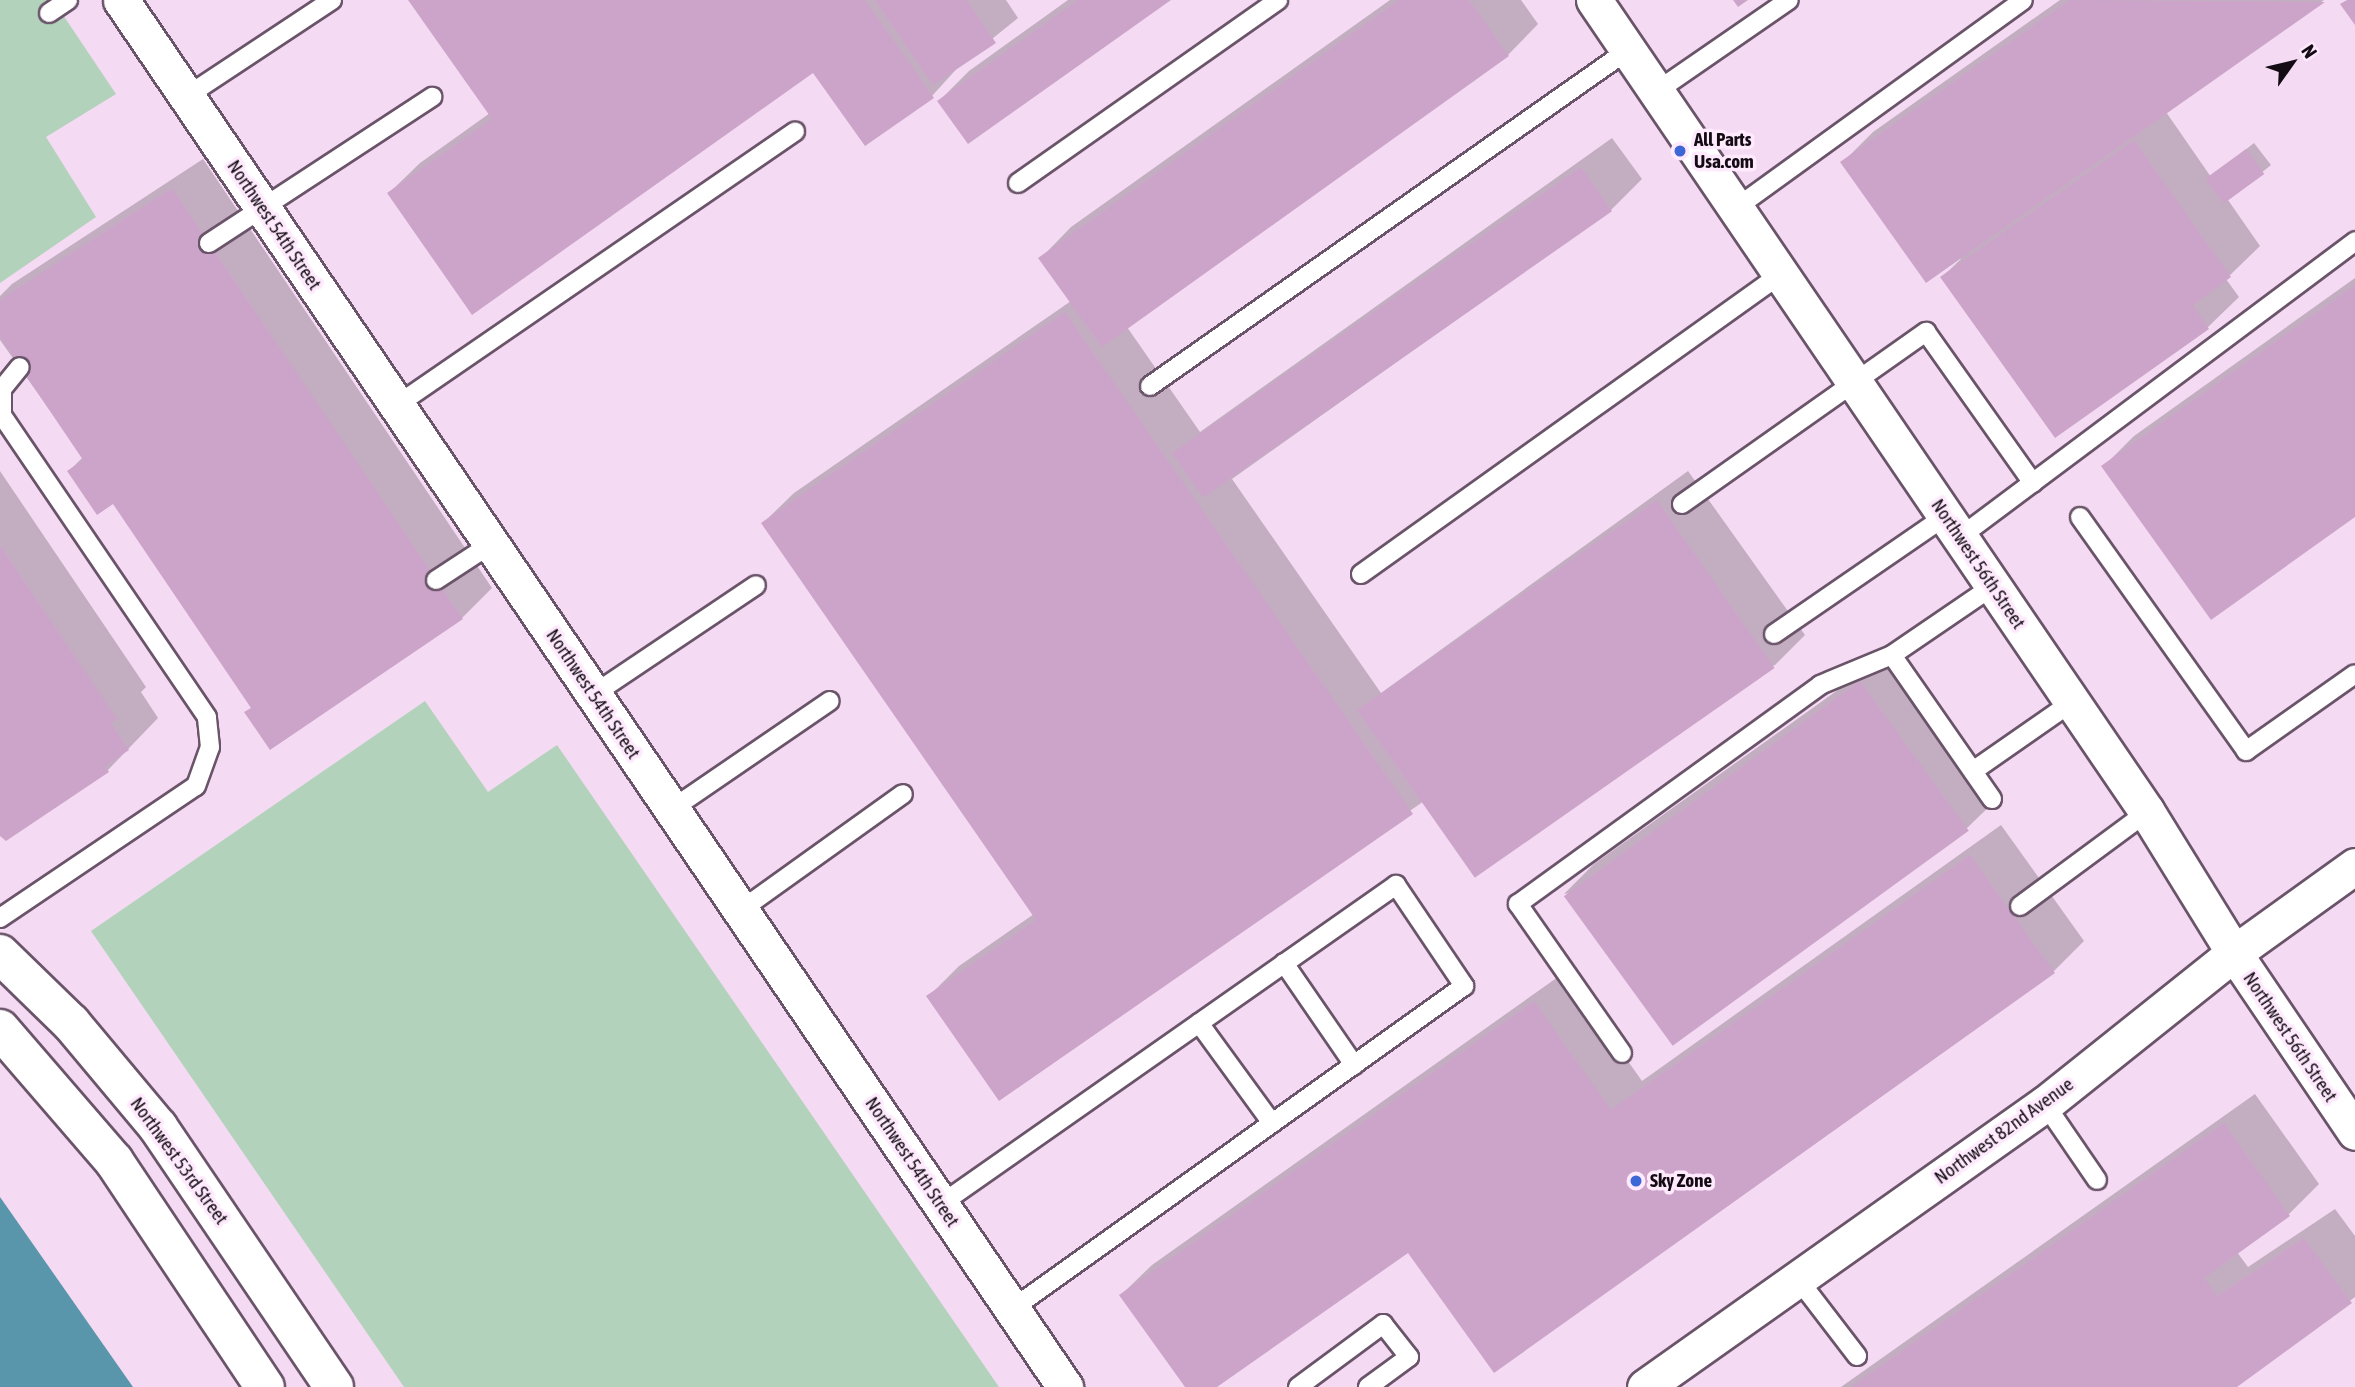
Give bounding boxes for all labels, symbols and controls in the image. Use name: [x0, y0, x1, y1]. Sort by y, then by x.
north arrow: [2257, 28, 2327, 98]
text: N: [2297, 40, 2322, 62]
place label: All Parts Usa.com: [1694, 129, 1754, 173]
marker: All Parts Usa.com: [1672, 143, 1688, 159]
street label: Northwest 54th Street: [222, 156, 326, 294]
street label: Northwest 56th Street: [1926, 495, 2030, 633]
street label: Northwest 54th Street: [541, 625, 645, 763]
street label: Northwest 56th Street: [2238, 968, 2342, 1106]
street label: Northwest 82nd Avenue: [1930, 1073, 2078, 1189]
street label: Northwest 53rd Street: [125, 1093, 233, 1229]
street label: Northwest 54th Street: [860, 1093, 964, 1231]
place label: Sky Zone: [1650, 1170, 1712, 1192]
marker: Sky Zone: [1628, 1173, 1644, 1189]

